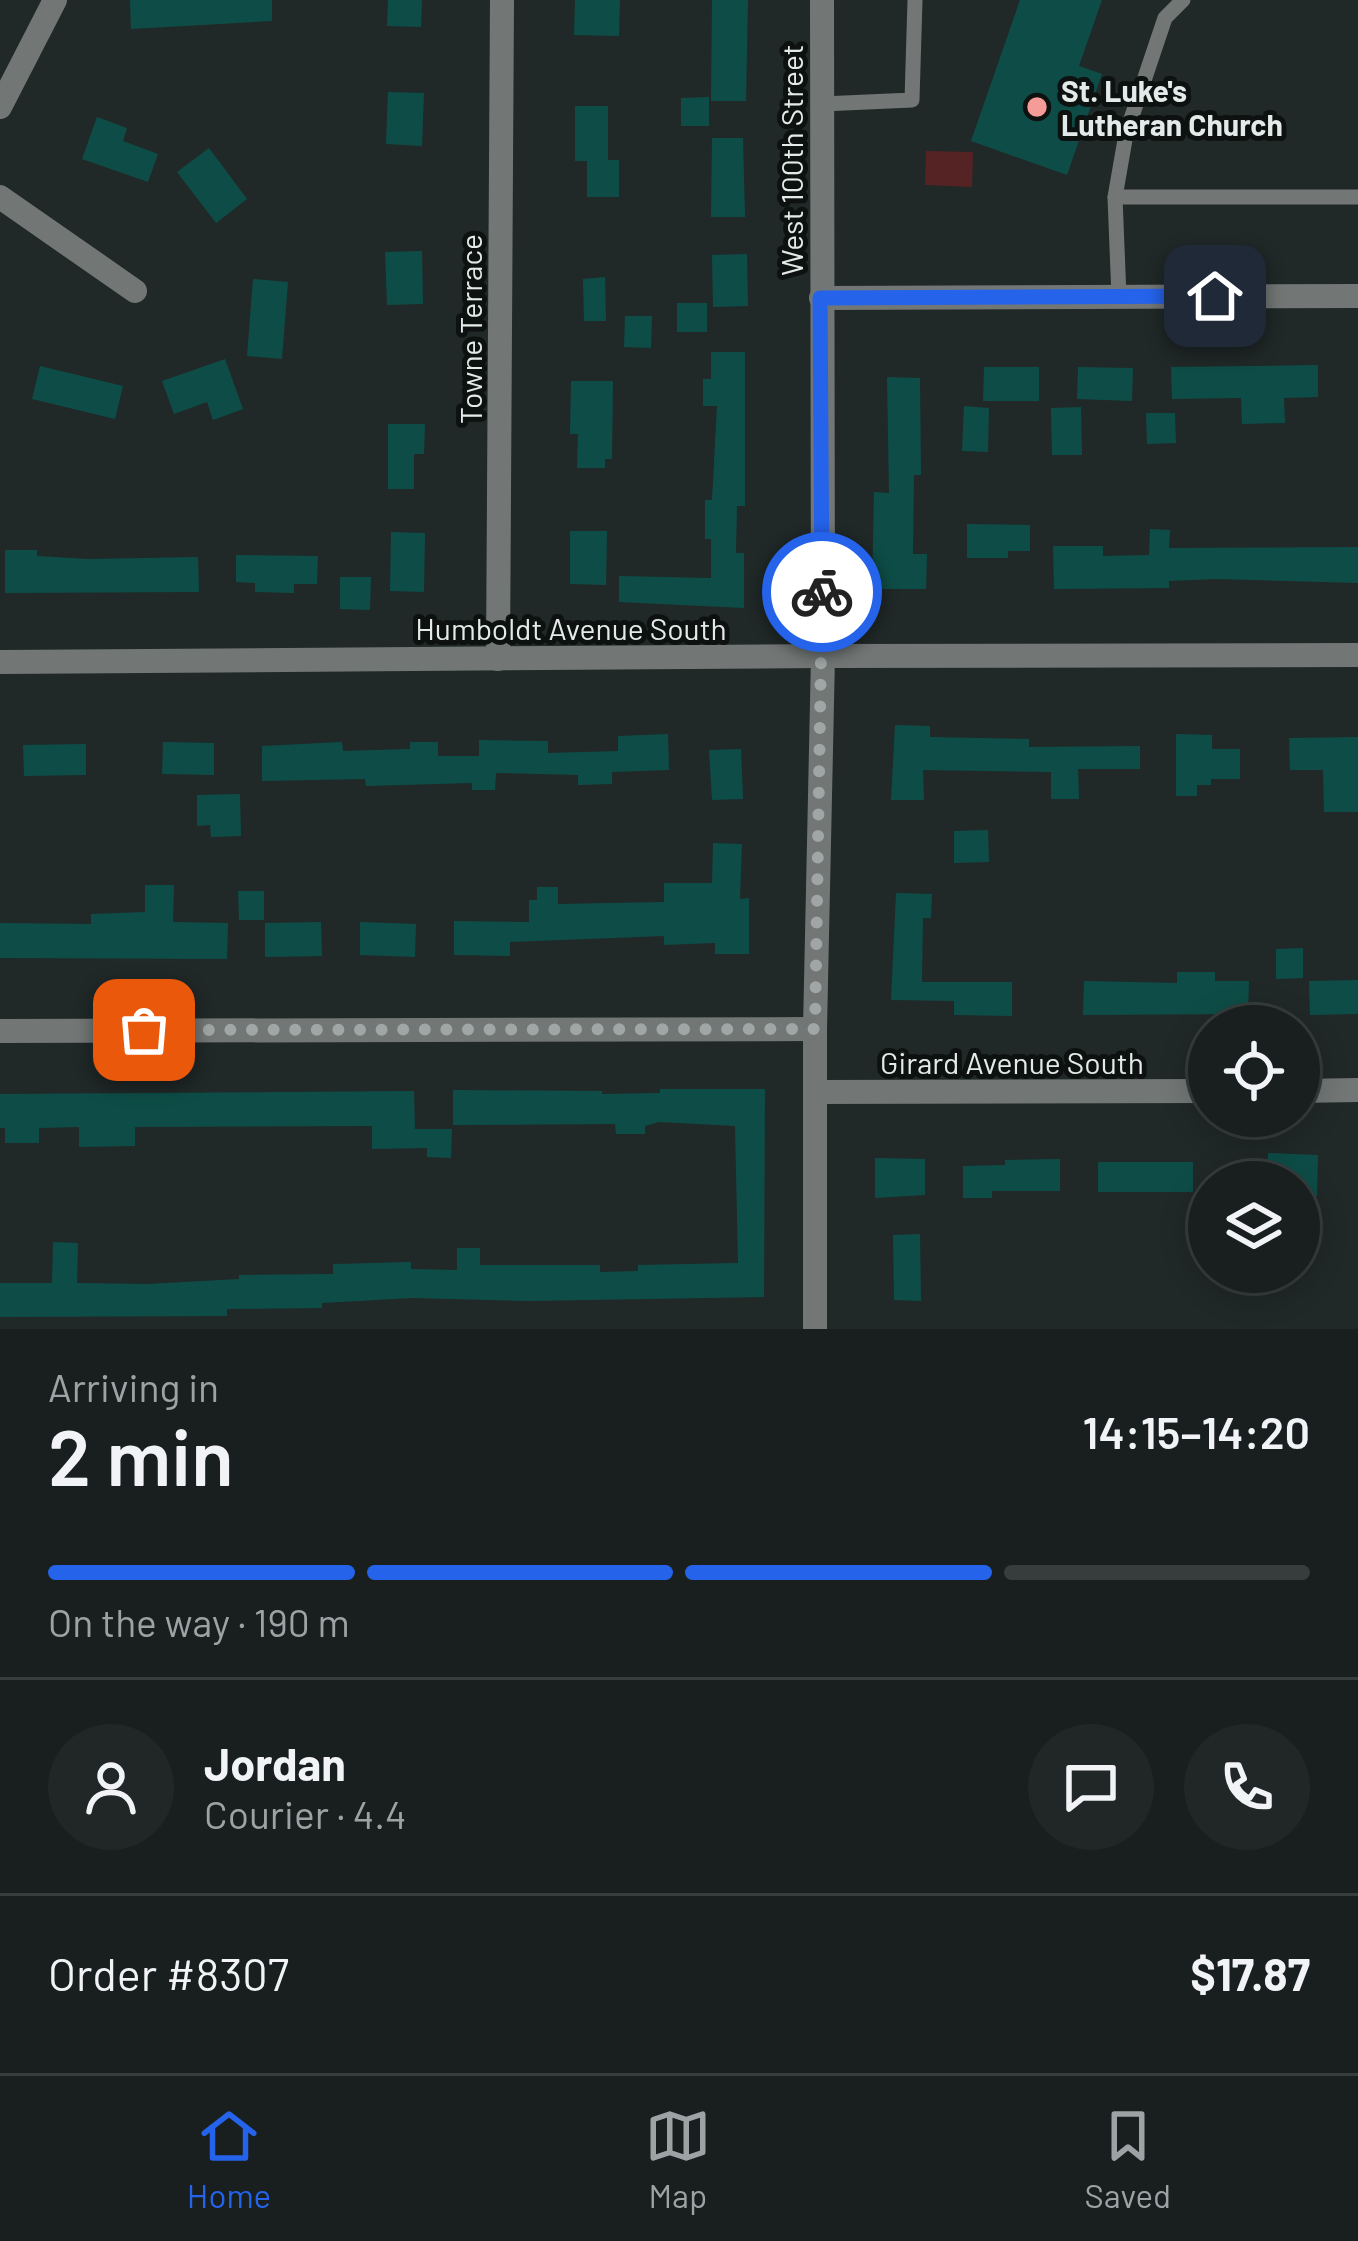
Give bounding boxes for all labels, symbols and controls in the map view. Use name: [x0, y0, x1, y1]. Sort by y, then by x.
street label: West 100th Street: [773, 44, 809, 276]
place label: St. Luke's Lutheran Church: [1061, 72, 1283, 142]
marker: St. Luke's Lutheran Church: [1024, 94, 1050, 120]
street label: Towne Terrace: [452, 234, 488, 424]
pin: [1164, 245, 1266, 347]
icon: home: [1182, 263, 1248, 329]
courier: [762, 532, 882, 652]
icon: bike: [789, 559, 855, 625]
street label: Humboldt Avenue South: [415, 610, 727, 646]
pin: [93, 979, 195, 1081]
icon: bag: [111, 997, 177, 1063]
map controls: [1188, 1005, 1320, 1293]
button: locate: [1188, 1005, 1320, 1137]
street label: Girard Avenue South: [880, 1044, 1144, 1080]
button: layers: [1188, 1161, 1320, 1293]
text: Arriving in: [48, 1363, 219, 1410]
text: 14:15–14:20: [1083, 1404, 1310, 1458]
text: 2 min: [48, 1408, 234, 1502]
text: On the way · 190 m: [48, 1598, 350, 1645]
button: person: [48, 1724, 174, 1850]
button: chat: [1028, 1724, 1154, 1850]
button: phone: [1184, 1724, 1310, 1850]
text: Jordan: [204, 1736, 346, 1790]
text: Courier · 4.4: [204, 1790, 407, 1837]
text: Order #8307: [48, 1946, 289, 2000]
text: $17.87: [1190, 1946, 1310, 2000]
tab: Home: [187, 2103, 271, 2215]
tab: Map: [645, 2103, 711, 2215]
tab: Saved: [1085, 2103, 1171, 2215]

